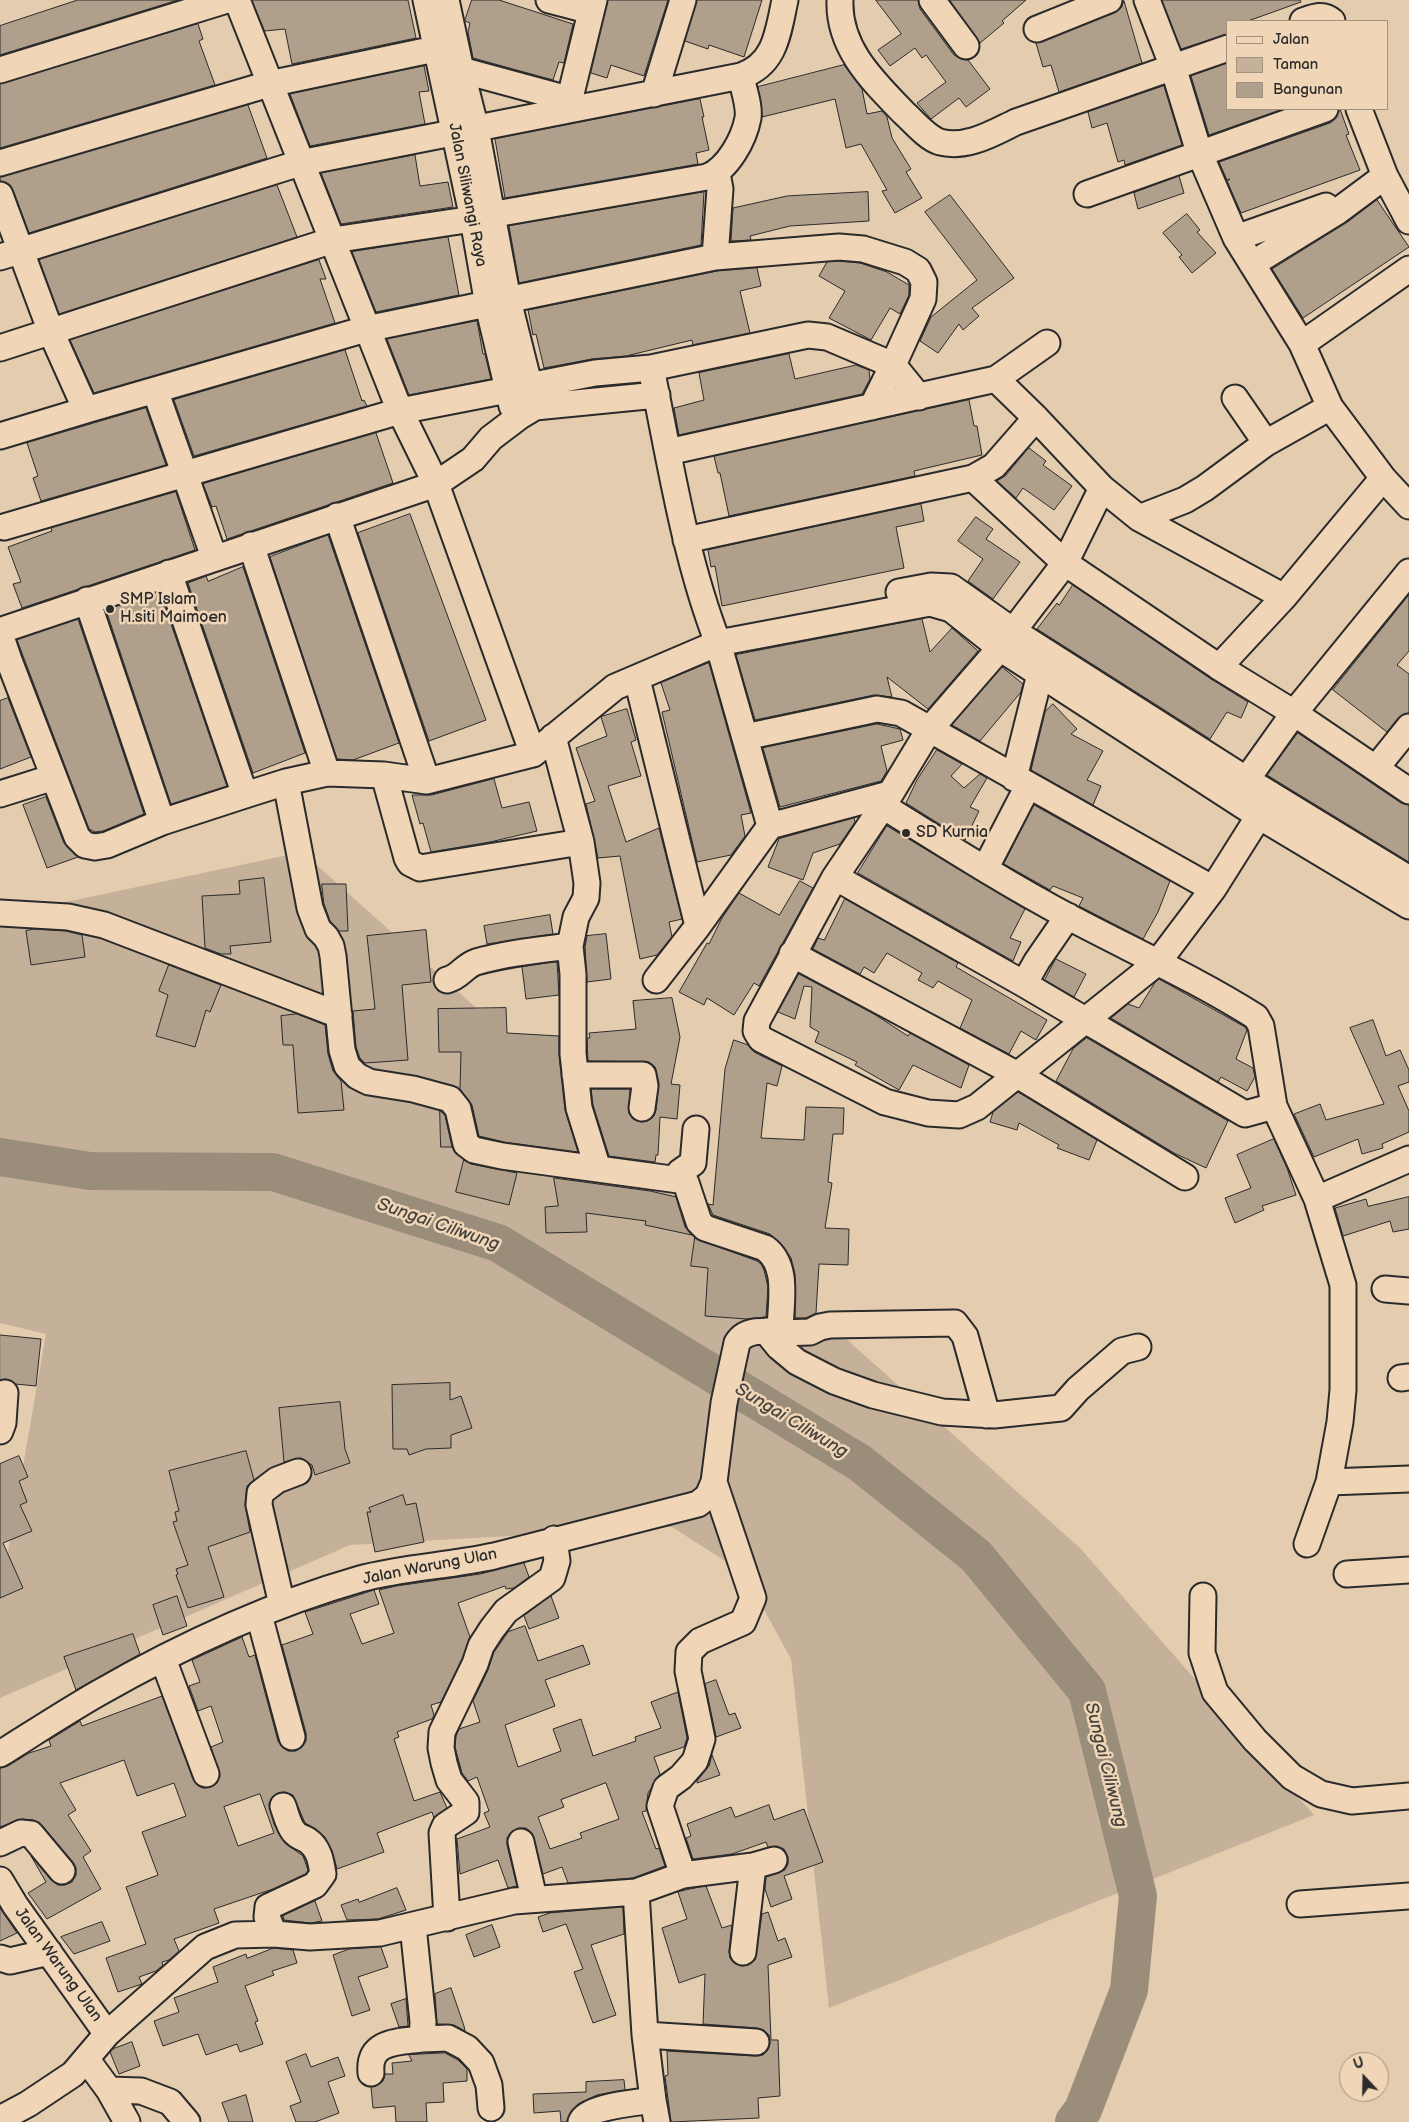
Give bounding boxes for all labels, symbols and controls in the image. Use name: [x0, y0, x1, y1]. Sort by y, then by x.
legend: [1226, 20, 1389, 110]
text: Jalan: [1273, 30, 1309, 49]
text: Taman: [1273, 55, 1318, 74]
text: Bangunan: [1273, 80, 1343, 99]
street label: Jalan Siliwangi Raya: [444, 122, 490, 268]
place label: SMP Islam H.siti Maimoen: [120, 590, 227, 628]
marker: SMP Islam H.siti Maimoen: [104, 603, 116, 615]
place label: SD Kurnia: [916, 823, 988, 843]
marker: SD Kurnia: [900, 827, 912, 839]
water label: Sungai Ciliwung: [374, 1194, 502, 1256]
water label: Sungai Ciliwung: [731, 1379, 851, 1463]
street label: Jalan Warung Ulan: [361, 1545, 499, 1589]
water label: Sungai Ciliwung: [1079, 1700, 1131, 1830]
street label: Jalan Warung Ulan: [10, 1904, 106, 2026]
north arrow: [1339, 2052, 1389, 2102]
text: U: [1351, 2054, 1367, 2073]

